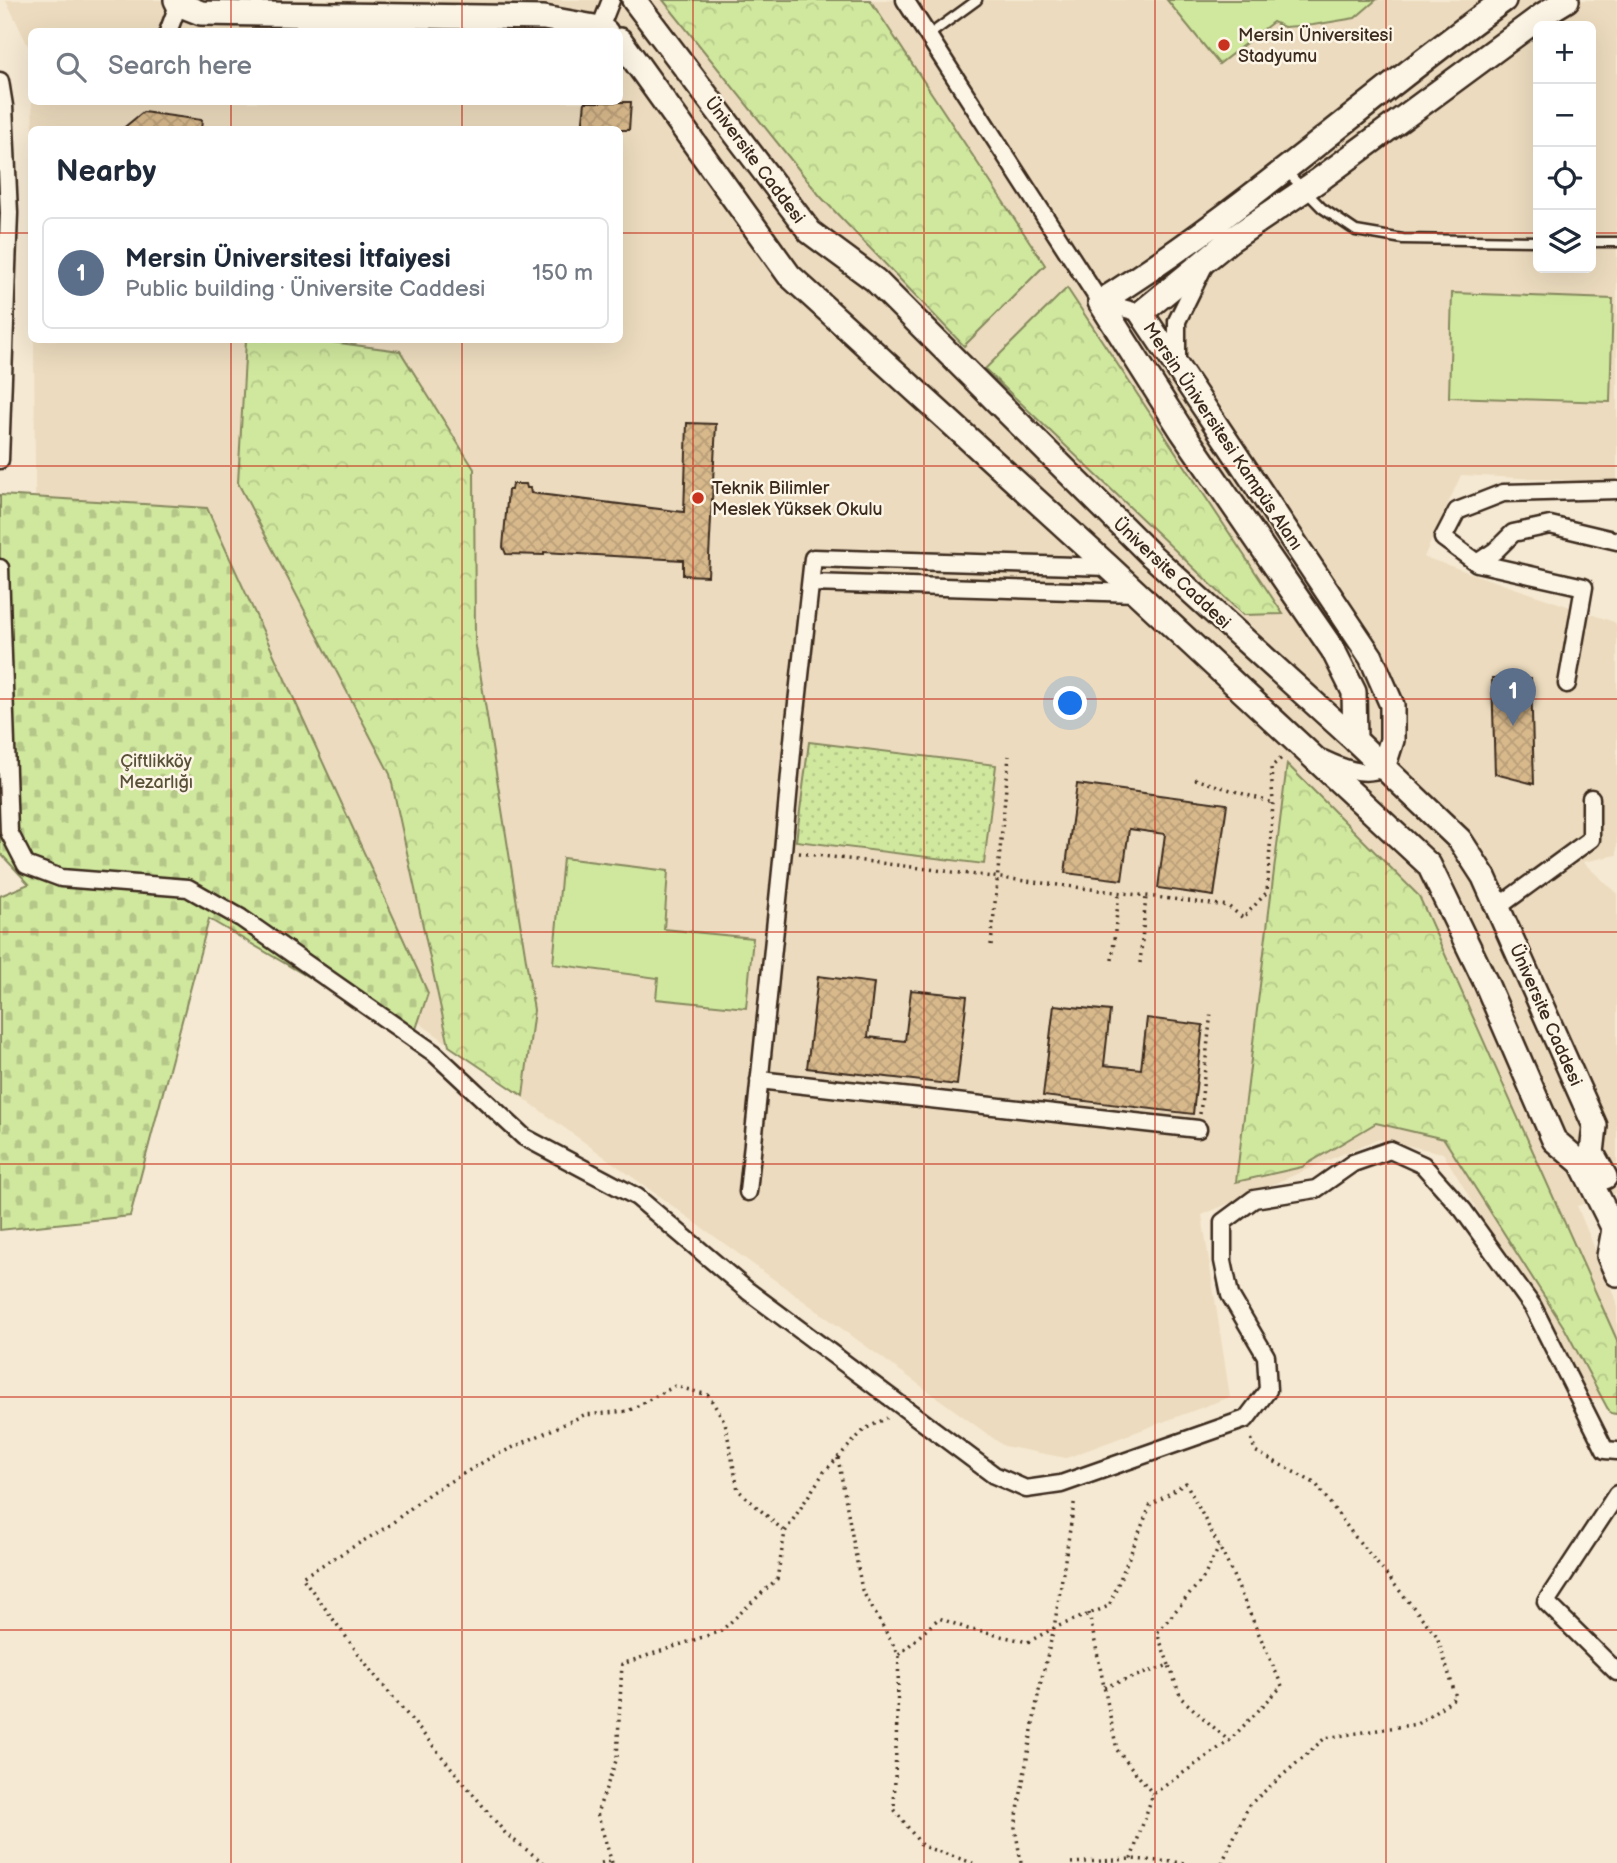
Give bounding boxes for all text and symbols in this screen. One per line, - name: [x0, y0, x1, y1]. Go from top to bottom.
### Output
- map controls: [1533, 21, 1596, 273]
- button: +: [1533, 21, 1596, 84]
- place label: Mersin Üniversitesi Stadyumu: [1238, 24, 1393, 67]
- search box: [28, 28, 623, 105]
- marker: Mersin Üniversitesi Stadyumu: [1216, 37, 1232, 53]
- icon: search: [52, 48, 90, 86]
- text: Search here: [108, 51, 252, 82]
- button: −: [1533, 84, 1596, 147]
- street label: Üniversite Caddesi: [700, 92, 810, 228]
- button: locate: [1533, 147, 1596, 210]
- text: Nearby: [56, 154, 156, 190]
- button: layers: [1533, 210, 1596, 273]
- text: Mersin Üniversitesi İtfaiyesi: [125, 244, 451, 275]
- text: 1: [76, 259, 86, 287]
- text: 150 m: [532, 259, 593, 287]
- text: Public building · Üniversite Caddesi: [125, 275, 485, 303]
- street label: Mersin Üniversitesi Kampüs Alanı: [1138, 318, 1308, 554]
- place label: Teknik Bilimler Meslek Yüksek Okulu: [712, 478, 883, 520]
- marker: Teknik Bilimler Meslek Yüksek Okulu: [690, 490, 706, 506]
- street label: Üniversite Caddesi: [1109, 513, 1235, 633]
- pin: 1: [1490, 668, 1536, 726]
- your location: [1053, 686, 1087, 720]
- park label: Çiftlikköy Mezarlığı: [119, 751, 193, 793]
- street label: Üniversite Caddesi: [1505, 941, 1587, 1089]

